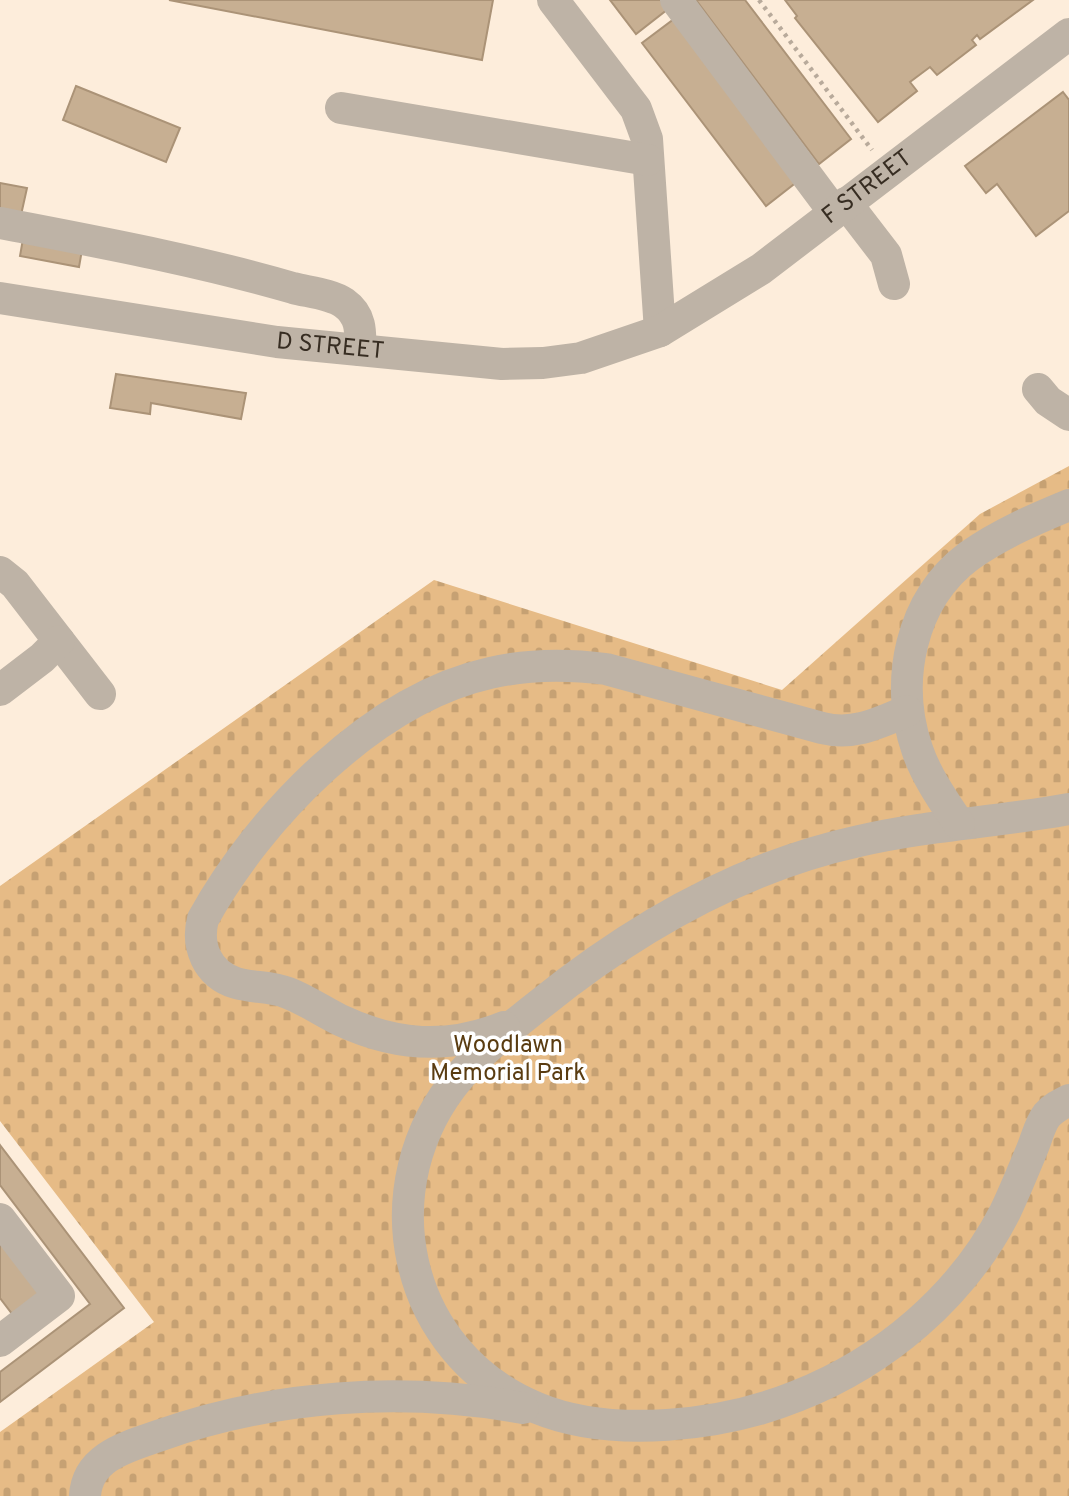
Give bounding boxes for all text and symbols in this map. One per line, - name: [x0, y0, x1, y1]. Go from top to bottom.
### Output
- street label: F STREET: [817, 144, 919, 232]
- street label: D STREET: [275, 327, 386, 367]
- park label: Woodlawn Memorial Park: [430, 1031, 586, 1089]

